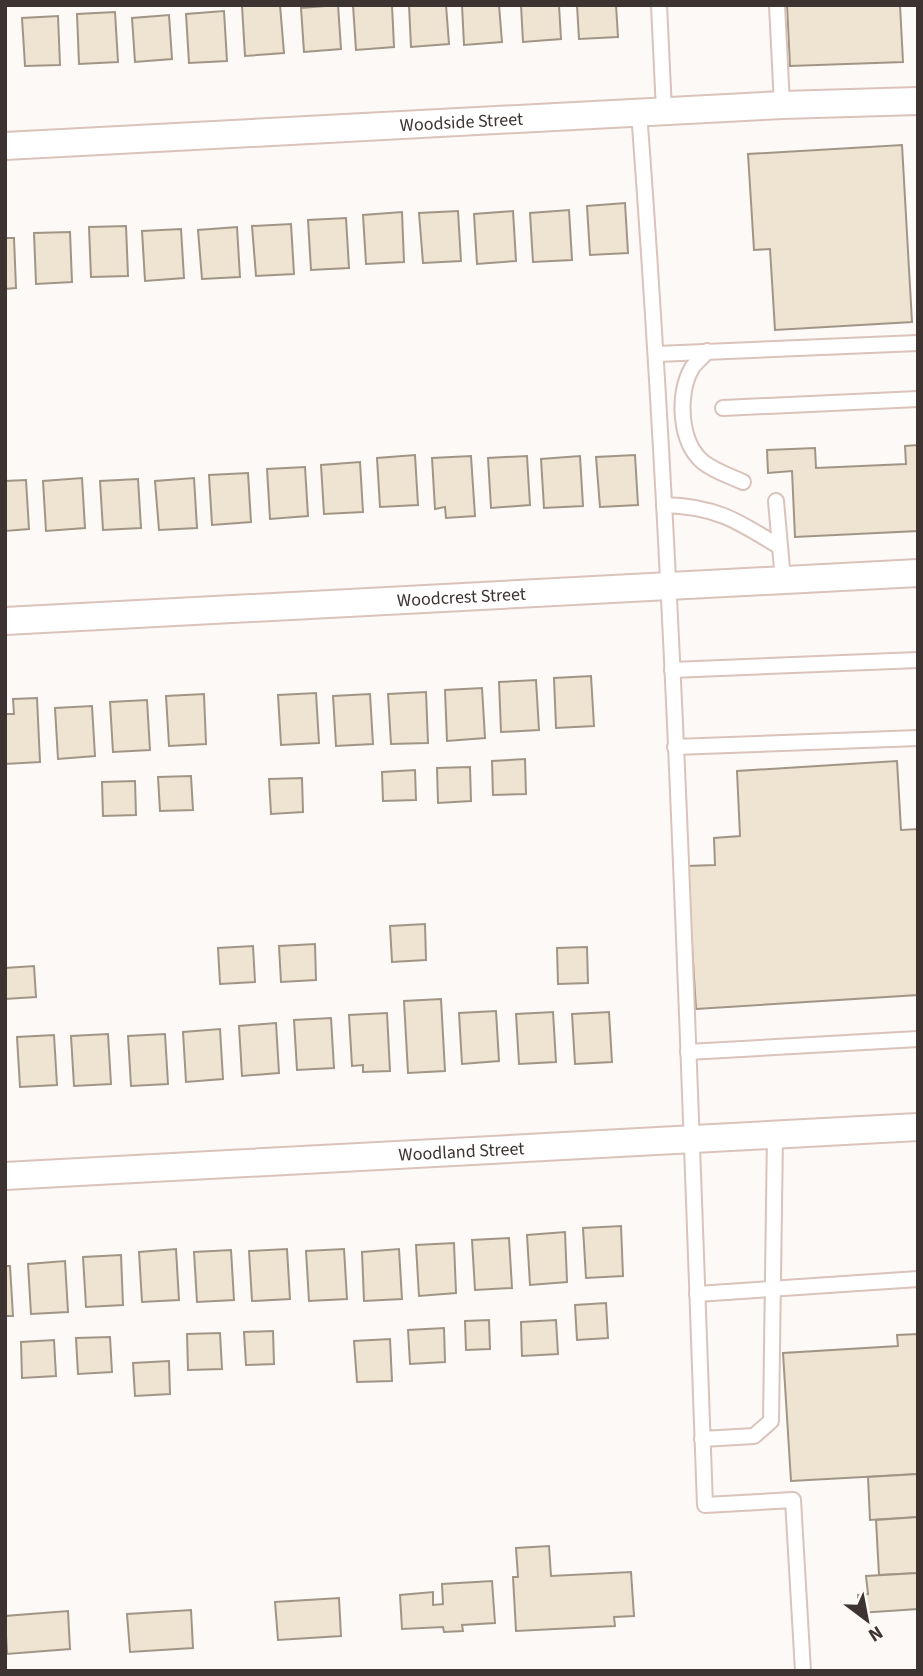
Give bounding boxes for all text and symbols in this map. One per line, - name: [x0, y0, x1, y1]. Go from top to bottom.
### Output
- street label: Woodside Street: [399, 106, 524, 138]
- street label: Woodcrest Street: [396, 581, 526, 613]
- street label: Woodland Street: [398, 1136, 525, 1167]
- north arrow: [832, 1585, 902, 1655]
- text: N: [863, 1618, 888, 1648]

